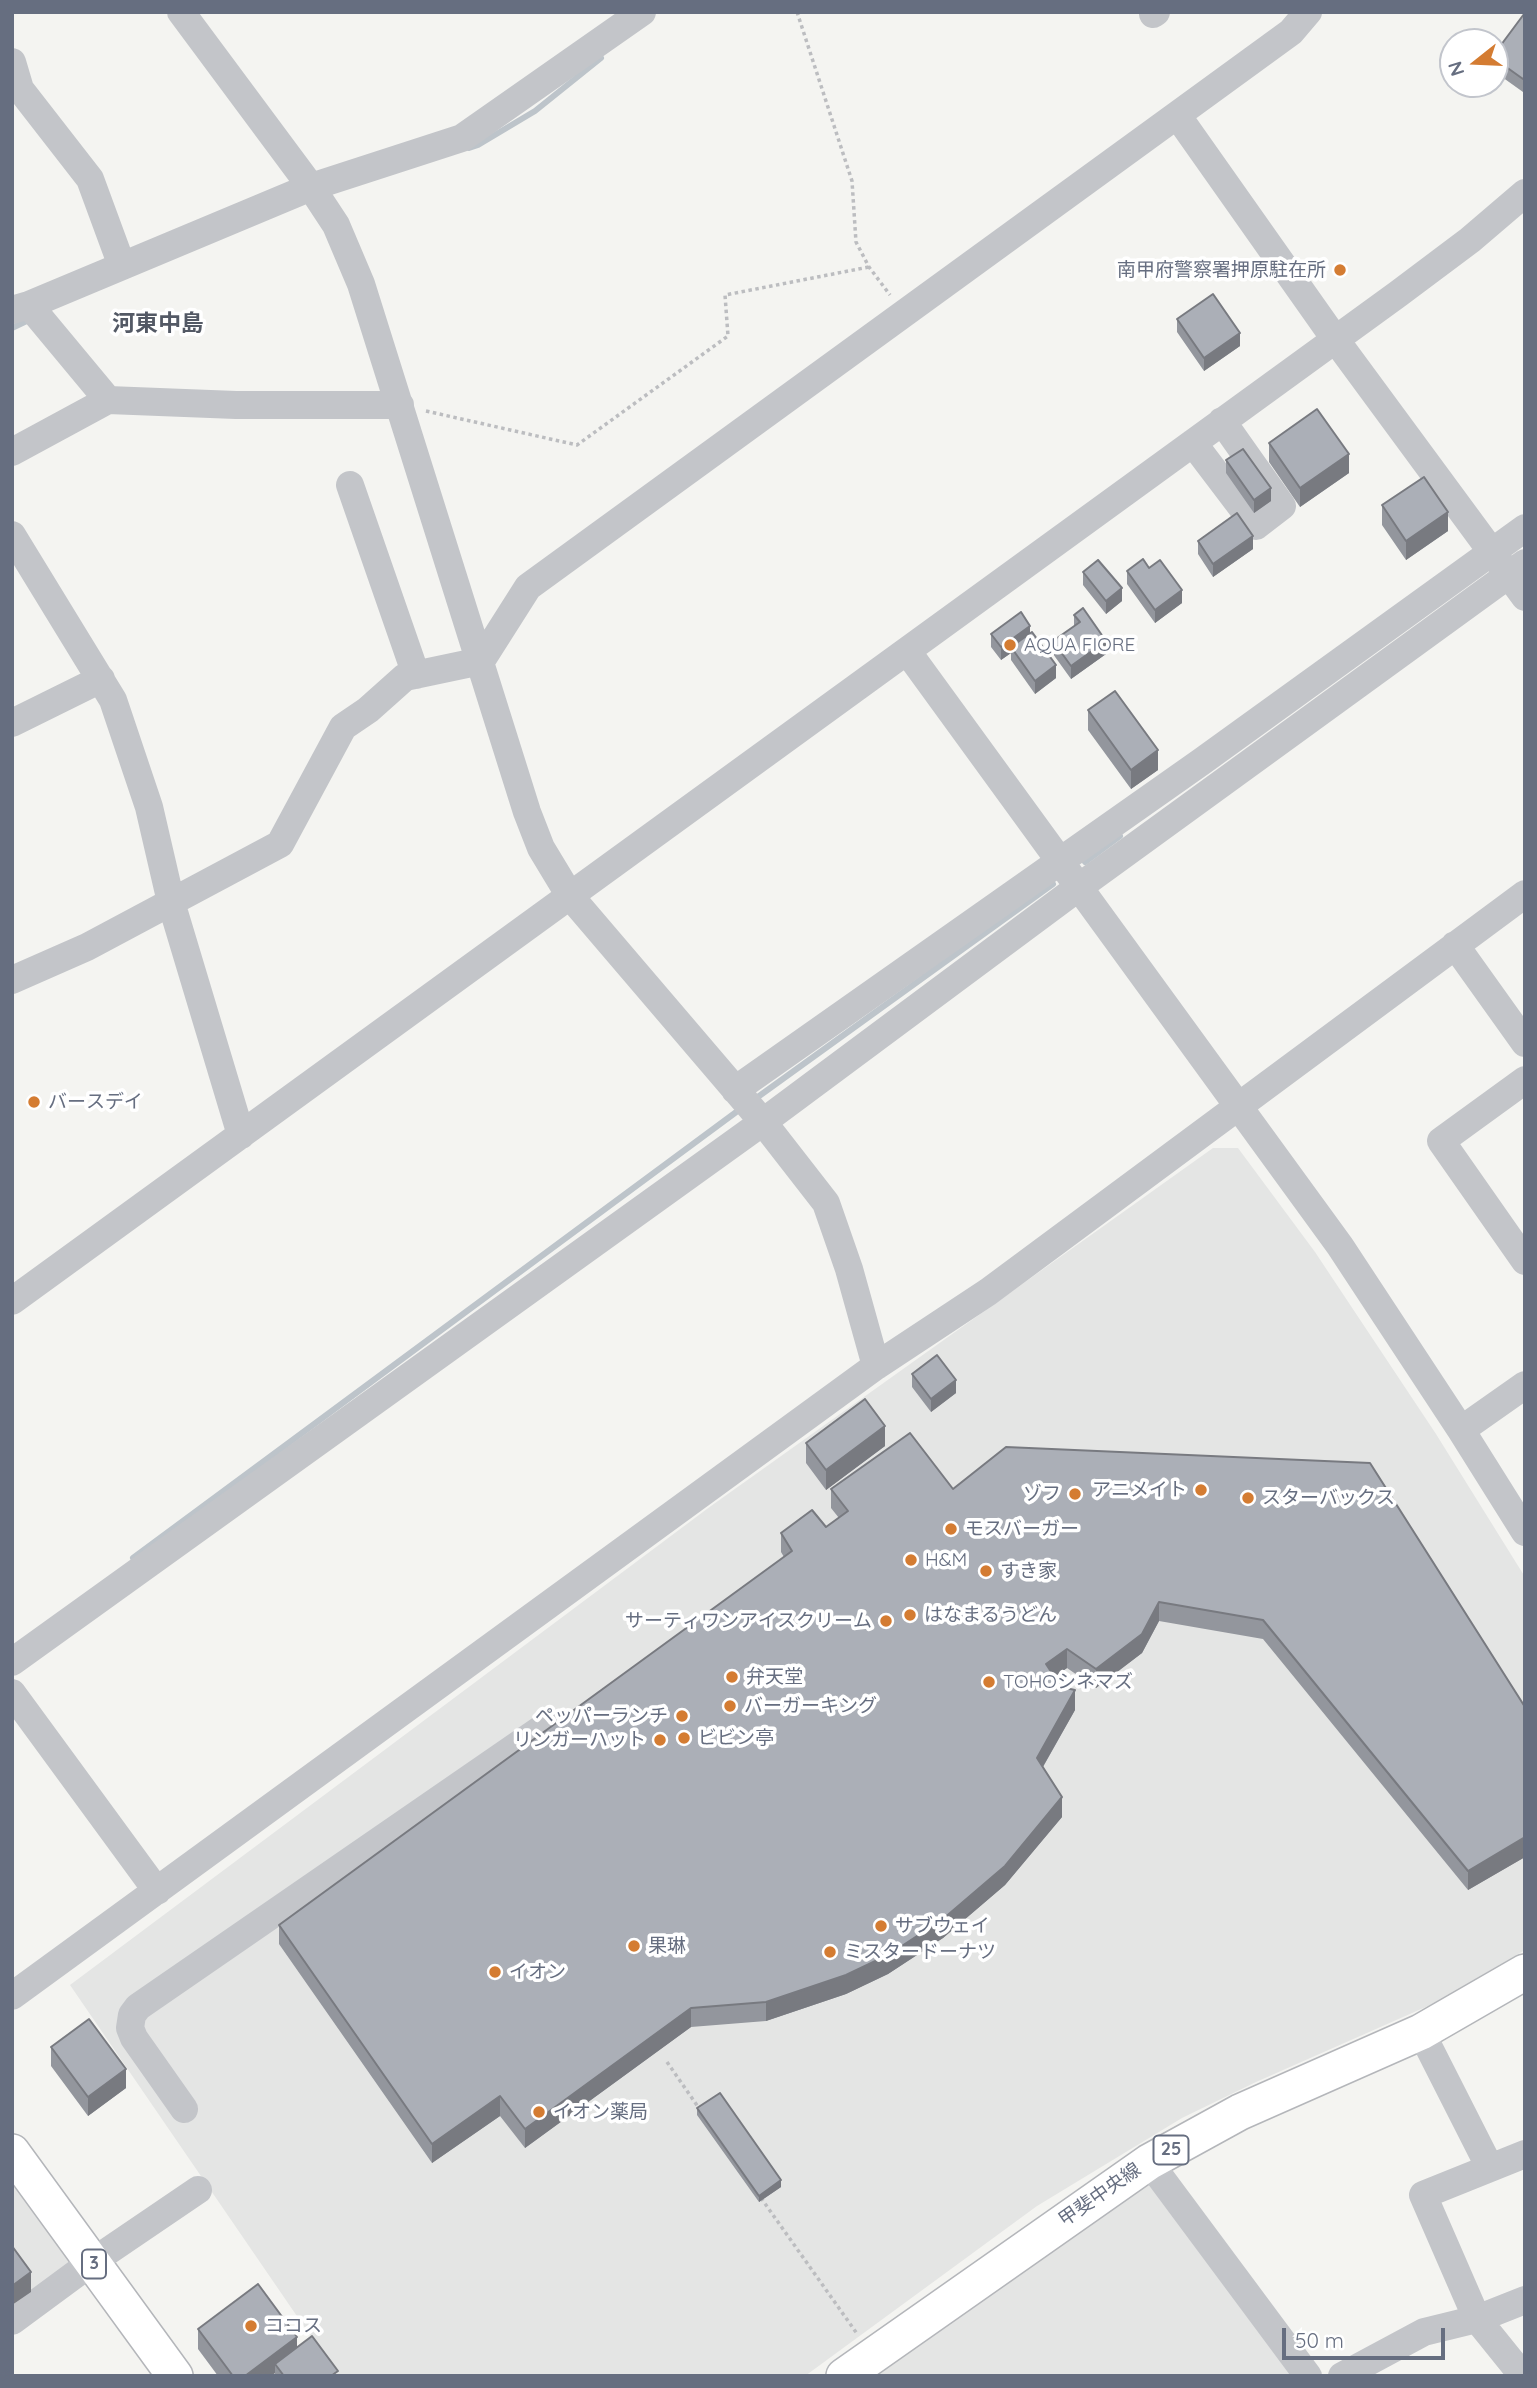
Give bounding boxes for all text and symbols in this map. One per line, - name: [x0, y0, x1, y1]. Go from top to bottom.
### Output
- north arrow: [1439, 28, 1509, 98]
- text: N: [1442, 59, 1470, 79]
- place label: 南甲府警察署押原駐在所: [1117, 259, 1326, 281]
- marker: 南甲府警察署押原駐在所: [1332, 262, 1348, 278]
- district label: 河東中島: [112, 310, 204, 338]
- place label: AQUA FIORE: [1024, 634, 1135, 656]
- marker: AQUA FIORE: [1002, 637, 1018, 653]
- place label: バースデイ: [48, 1091, 143, 1113]
- marker: バースデイ: [26, 1094, 42, 1110]
- place label: アニメイト: [1092, 1479, 1187, 1501]
- marker: アニメイト: [1193, 1482, 1209, 1498]
- place label: ゾフ: [1023, 1483, 1061, 1505]
- marker: ゾフ: [1067, 1486, 1083, 1502]
- place label: スターバックス: [1262, 1487, 1395, 1509]
- marker: スターバックス: [1240, 1490, 1256, 1506]
- place label: モスバーガー: [965, 1518, 1079, 1540]
- marker: モスバーガー: [943, 1521, 959, 1537]
- place label: H&M: [925, 1549, 967, 1571]
- marker: H&M: [903, 1552, 919, 1568]
- place label: すき家: [1000, 1560, 1057, 1582]
- marker: すき家: [978, 1563, 994, 1579]
- place label: はなまるうどん: [924, 1604, 1057, 1626]
- marker: はなまるうどん: [902, 1607, 918, 1623]
- place label: サーティワンアイスクリーム: [625, 1610, 872, 1632]
- marker: サーティワンアイスクリーム: [878, 1613, 894, 1629]
- place label: 弁天堂: [746, 1666, 803, 1688]
- marker: 弁天堂: [724, 1669, 740, 1685]
- place label: TOHOシネマズ: [1003, 1671, 1133, 1693]
- marker: TOHOシネマズ: [981, 1674, 997, 1690]
- place label: バーガーキング: [744, 1695, 877, 1717]
- marker: バーガーキング: [722, 1698, 738, 1714]
- place label: ペッパーランチ: [535, 1705, 668, 1727]
- marker: ペッパーランチ: [674, 1708, 690, 1724]
- place label: ビビン亭: [698, 1727, 774, 1749]
- place label: リンガーハット: [513, 1729, 646, 1751]
- marker: ビビン亭: [676, 1730, 692, 1746]
- marker: リンガーハット: [652, 1732, 668, 1748]
- place label: サブウェイ: [895, 1915, 990, 1937]
- marker: サブウェイ: [873, 1918, 889, 1934]
- place label: 果琳: [648, 1935, 686, 1957]
- marker: 果琳: [626, 1938, 642, 1954]
- place label: ミスタードーナツ: [844, 1941, 996, 1963]
- marker: ミスタードーナツ: [822, 1944, 838, 1960]
- place label: イオン: [509, 1961, 566, 1983]
- marker: イオン: [487, 1964, 503, 1980]
- place label: イオン薬局: [553, 2101, 648, 2123]
- marker: イオン薬局: [531, 2104, 547, 2120]
- road number: 25: [1154, 2136, 1188, 2164]
- street label: 甲斐中央線: [1055, 2158, 1145, 2232]
- road number: 3: [82, 2250, 106, 2278]
- scale bar: [1285, 2314, 1448, 2358]
- place label: ココス: [265, 2315, 322, 2337]
- marker: ココス: [243, 2318, 259, 2334]
- text: 50 m: [1295, 2327, 1344, 2353]

